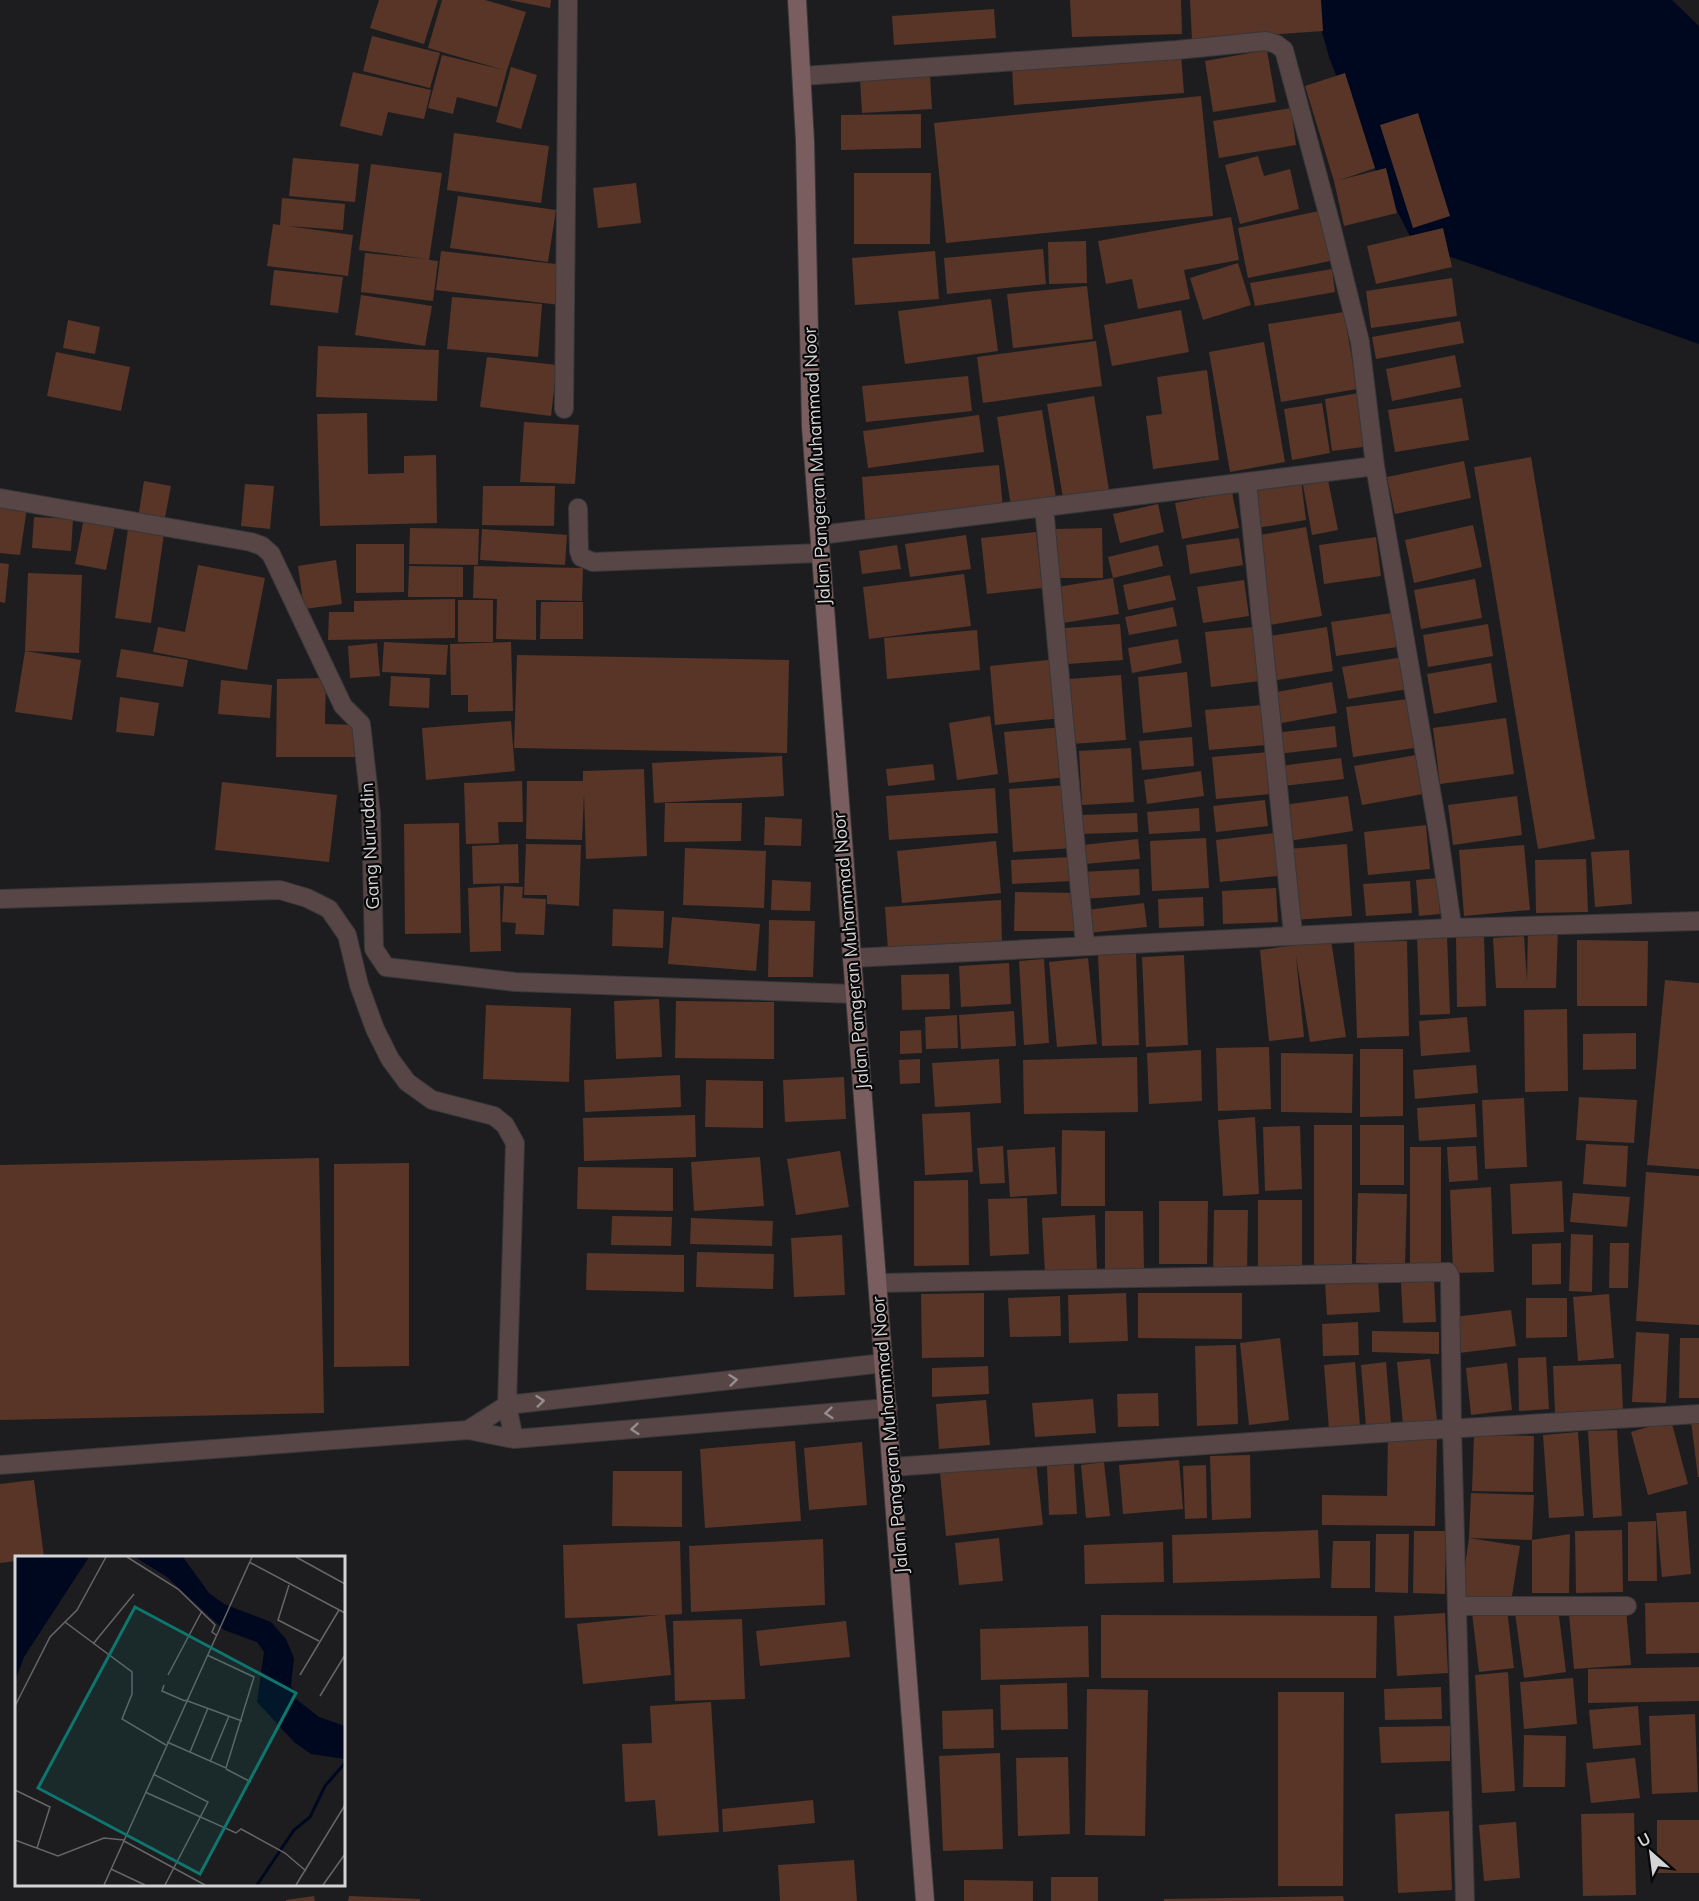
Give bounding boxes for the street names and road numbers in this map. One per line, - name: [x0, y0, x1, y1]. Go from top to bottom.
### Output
- street label: Jalan Pangeran Muhammad Noor: [798, 326, 835, 606]
- street label: Gang Nuruddin: [355, 782, 384, 910]
- street label: Jalan Pangeran Muhammad Noor: [827, 811, 874, 1091]
- street label: Jalan Pangeran Muhammad Noor: [866, 1295, 913, 1575]

